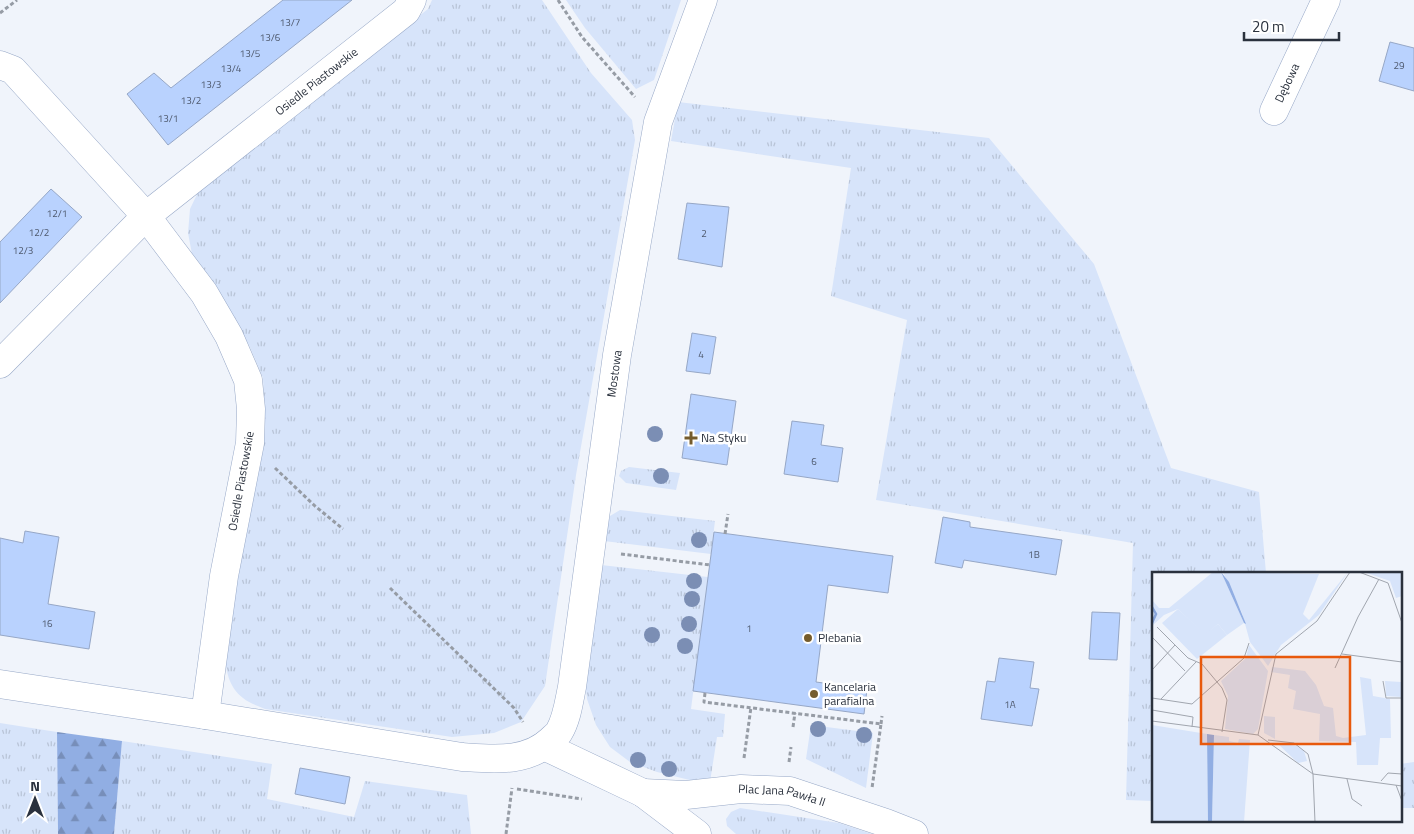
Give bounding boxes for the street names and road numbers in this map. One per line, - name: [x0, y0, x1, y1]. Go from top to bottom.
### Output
- street label: Osiedle Piastowskie: [271, 42, 362, 120]
- street label: Dębowa: [1269, 60, 1304, 106]
- street label: Mostowa: [601, 348, 627, 398]
- street label: Osiedle Piastowskie: [222, 430, 259, 532]
- street label: Plac Jana Pawła II: [738, 779, 828, 811]

